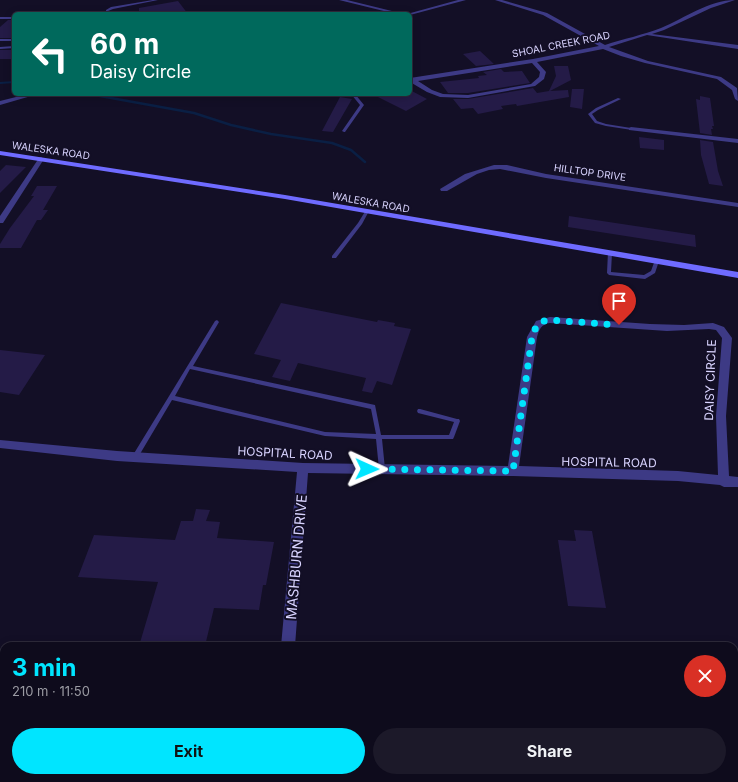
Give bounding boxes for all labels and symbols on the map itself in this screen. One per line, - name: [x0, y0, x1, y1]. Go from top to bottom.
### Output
- street label: SHOAL CREEK ROAD: [511, 29, 611, 59]
- street label: WALESKA ROAD: [11, 139, 91, 161]
- street label: HILLTOP DRIVE: [553, 161, 627, 183]
- street label: WALESKA ROAD: [331, 189, 411, 215]
- pin: [602, 284, 636, 325]
- street label: DAISY CIRCLE: [701, 339, 719, 421]
- street label: HOSPITAL ROAD: [237, 443, 333, 463]
- position arrow: [346, 448, 388, 490]
- street label: HOSPITAL ROAD: [561, 454, 657, 470]
- street label: MASHBURN DRIVE: [282, 494, 310, 620]

